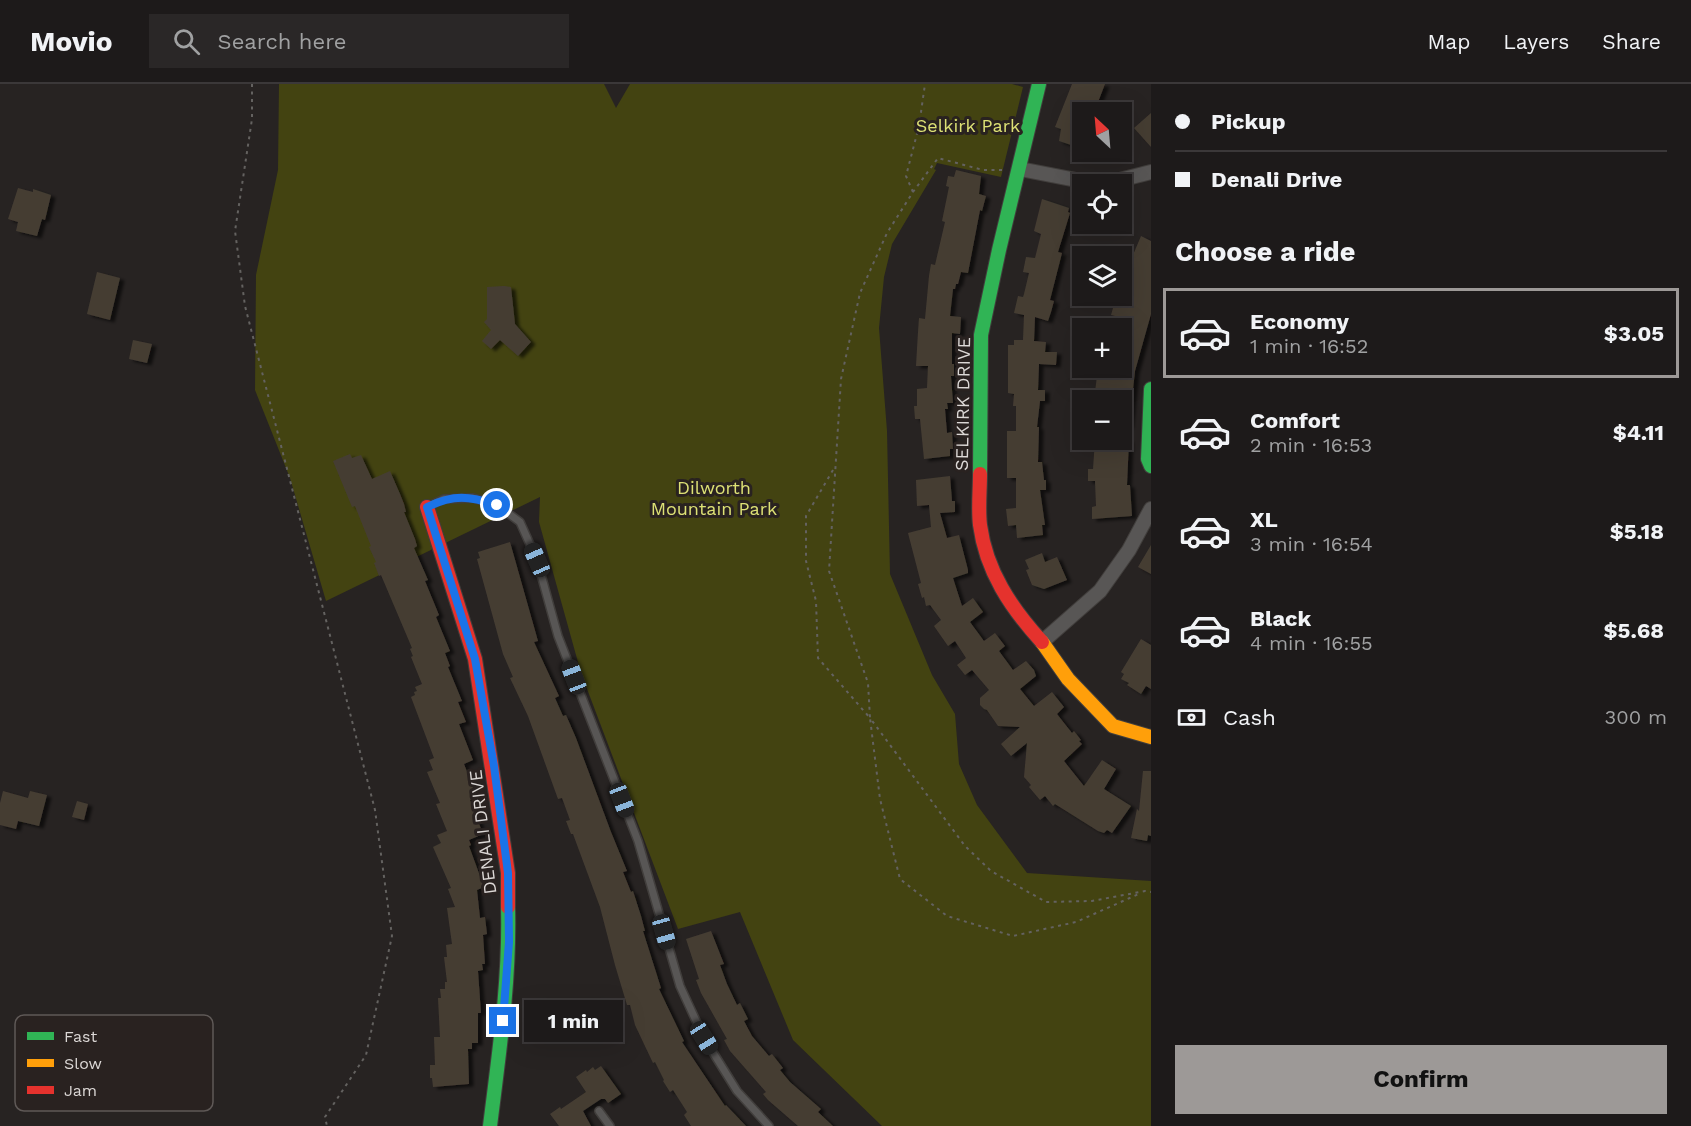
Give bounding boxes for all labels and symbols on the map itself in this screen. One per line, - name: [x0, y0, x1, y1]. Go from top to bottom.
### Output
- north arrow: [1072, 102, 1132, 162]
- park label: Selkirk Park: [916, 115, 1020, 136]
- street label: SELKIRK DRIVE: [951, 337, 974, 471]
- park label: Dilworth Mountain Park: [651, 477, 777, 519]
- route start: [483, 491, 510, 518]
- car: [521, 540, 553, 580]
- car: [559, 657, 589, 697]
- street label: DENALI DRIVE: [464, 769, 501, 895]
- car: [607, 780, 637, 820]
- car: [650, 912, 678, 952]
- callout: 1 min: [524, 1000, 623, 1042]
- route end: [489, 1007, 516, 1034]
- legend: [15, 1015, 213, 1111]
- car: [687, 1018, 721, 1058]
- text: Fast: [64, 1027, 97, 1046]
- text: Slow: [64, 1054, 102, 1073]
- text: Jam: [64, 1081, 97, 1100]

